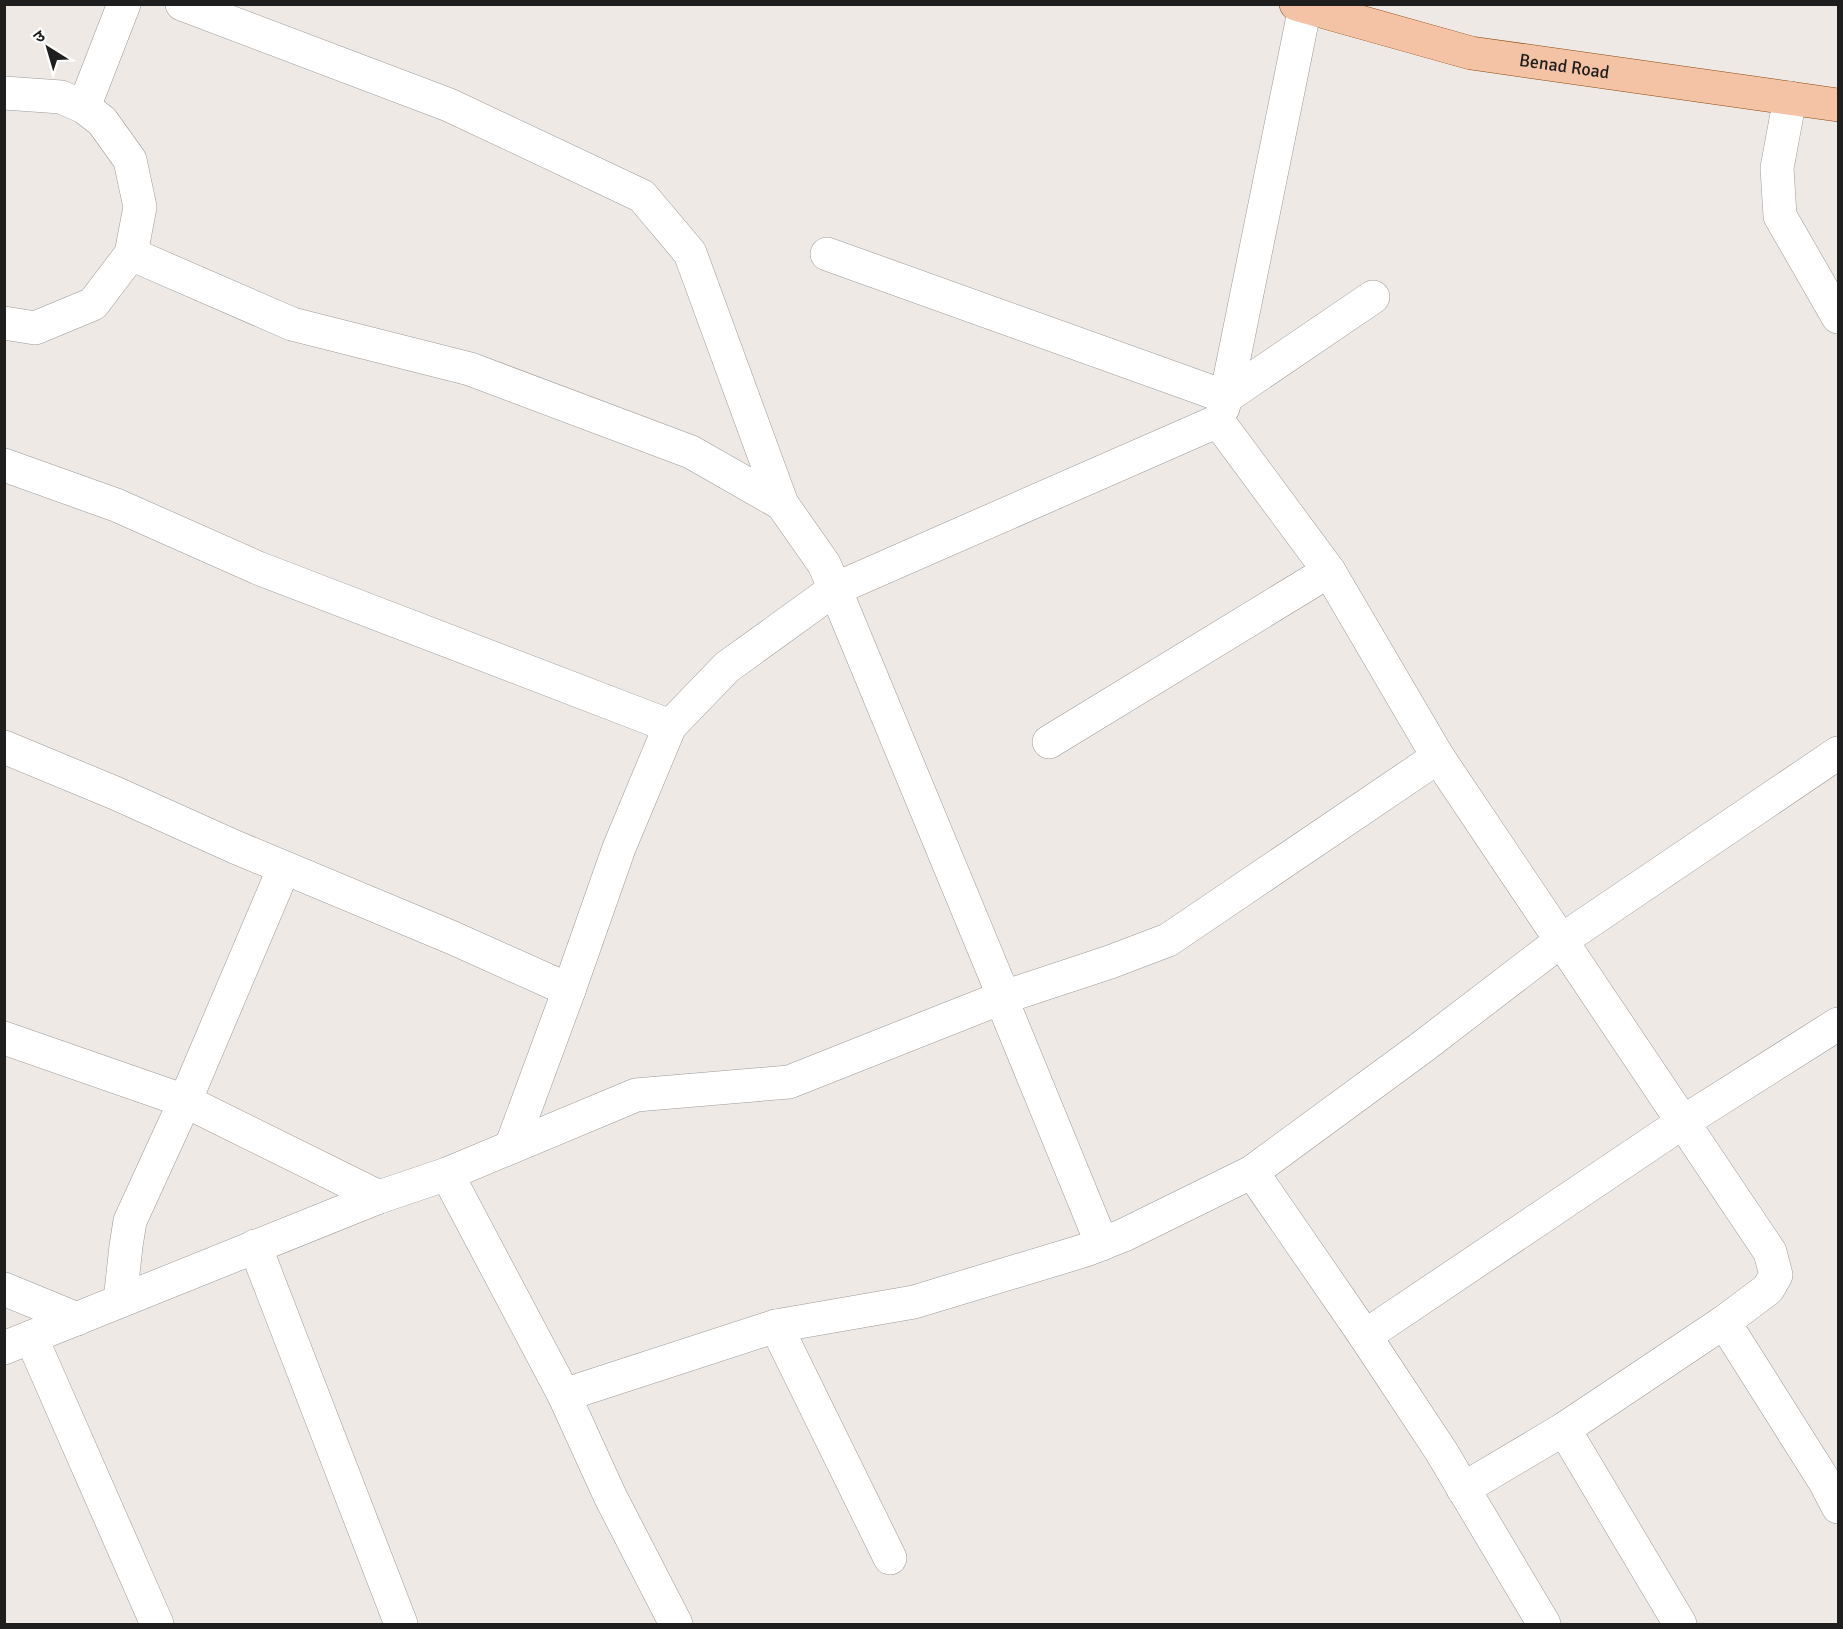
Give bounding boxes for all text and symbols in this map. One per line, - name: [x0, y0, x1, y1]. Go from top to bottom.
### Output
- north arrow: [18, 18, 78, 78]
- text: उ: [30, 26, 50, 48]
- street label: Benad Road: [1518, 49, 1611, 83]

